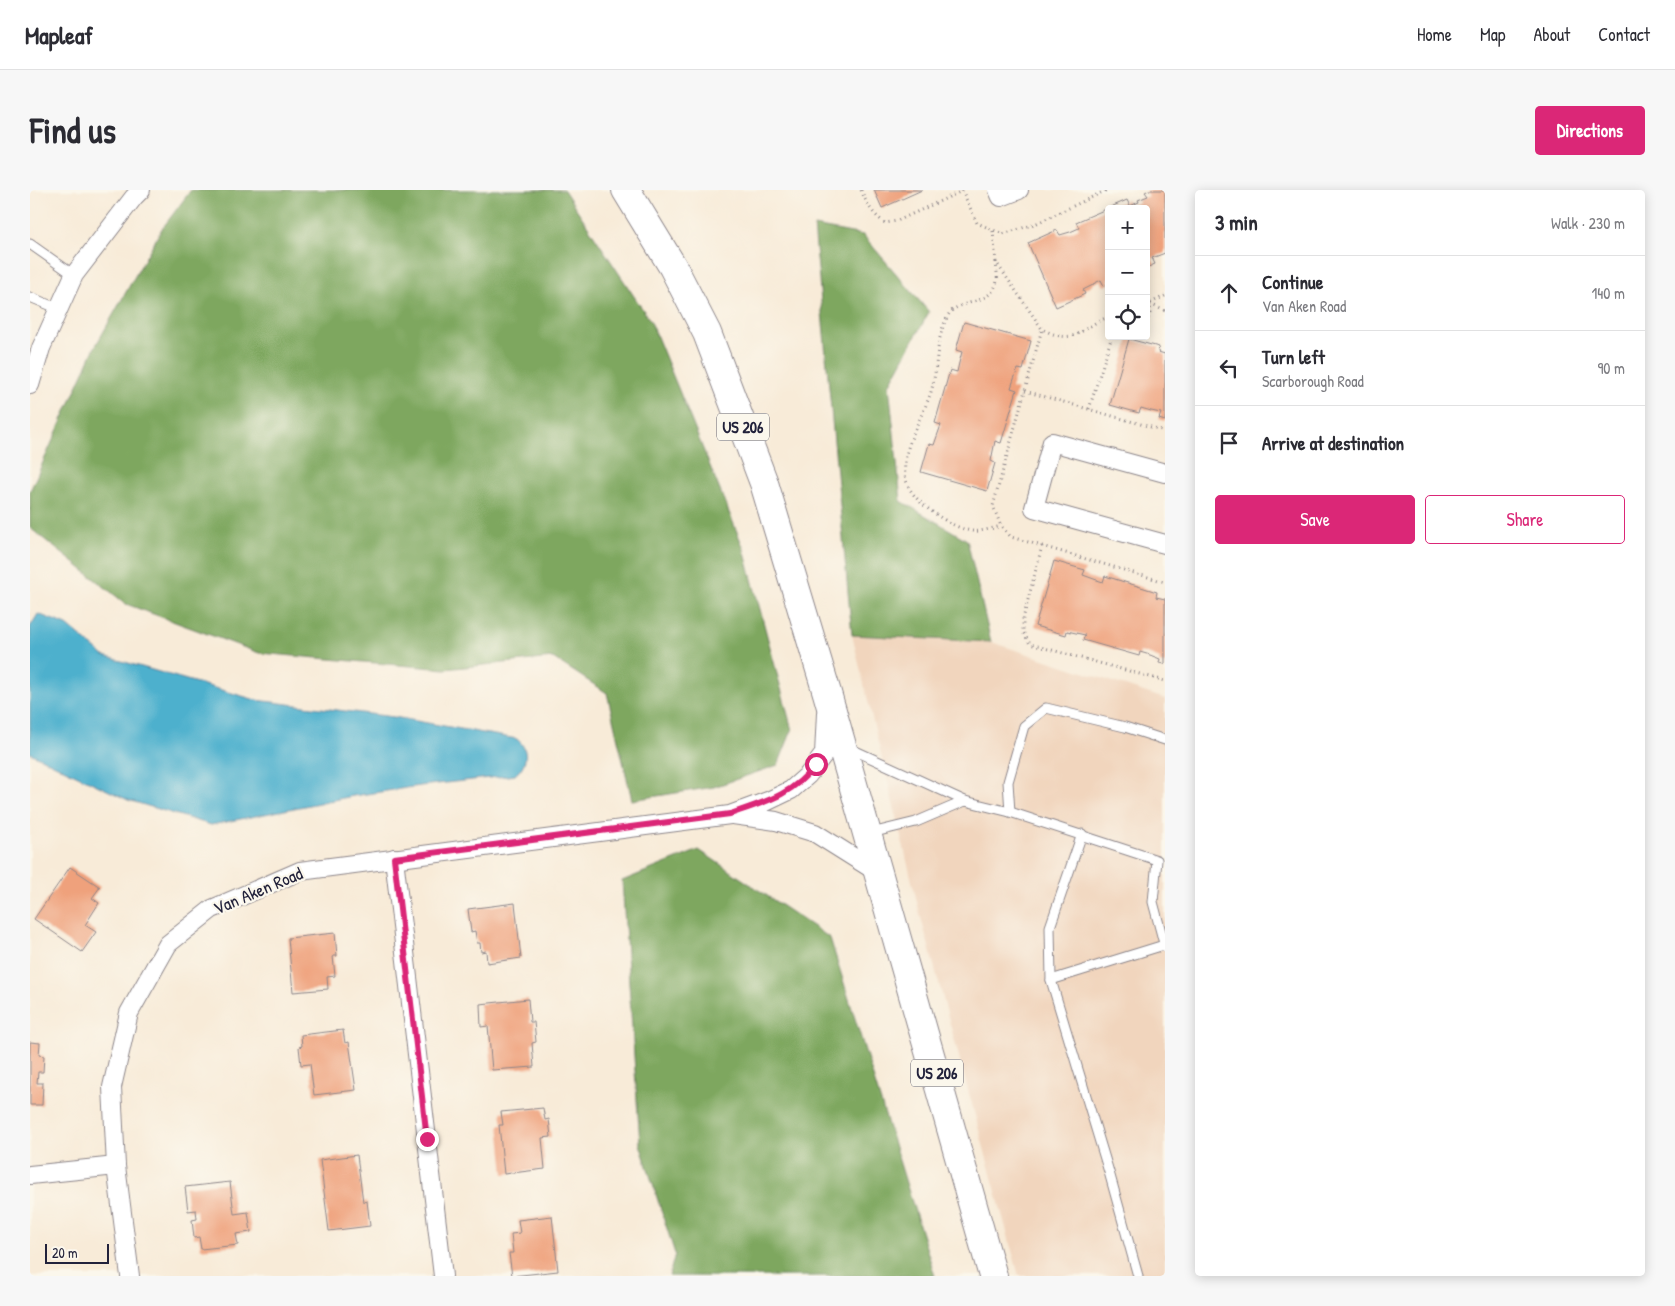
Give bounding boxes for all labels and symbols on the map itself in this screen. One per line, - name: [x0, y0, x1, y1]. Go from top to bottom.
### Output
- road number: US 206: [717, 413, 769, 440]
- route start: [805, 753, 828, 776]
- street label: Van Aken Road: [209, 861, 306, 921]
- road number: US 206: [911, 1060, 963, 1086]
- route end: [416, 1128, 439, 1151]
- scale bar: [45, 1241, 109, 1264]

